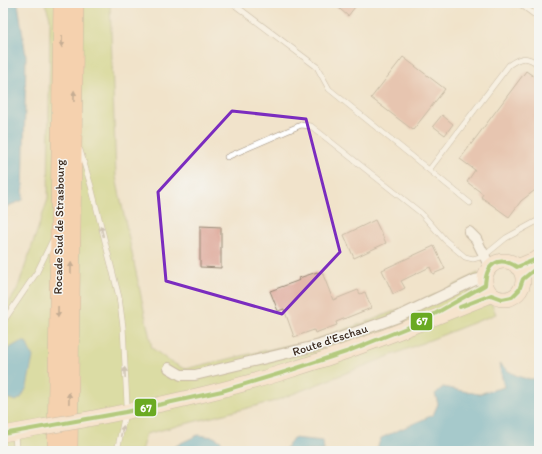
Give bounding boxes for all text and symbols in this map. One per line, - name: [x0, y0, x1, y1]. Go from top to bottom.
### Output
- one-way arrow: [59, 36, 65, 49]
- one-way arrow: [71, 89, 77, 102]
- street label: Rocade Sud de Strasbourg: [51, 159, 67, 295]
- one-way arrow: [99, 225, 105, 238]
- one-way arrow: [68, 261, 74, 274]
- one-way arrow: [55, 306, 61, 319]
- line badge: 67: [410, 312, 433, 331]
- text: 67: [416, 315, 428, 328]
- street label: Route d'Eschau: [291, 321, 370, 359]
- one-way arrow: [122, 367, 129, 379]
- one-way arrow: [66, 391, 72, 404]
- line badge: 67: [134, 398, 157, 417]
- text: 67: [140, 402, 152, 415]
- one-way arrow: [119, 425, 125, 438]

